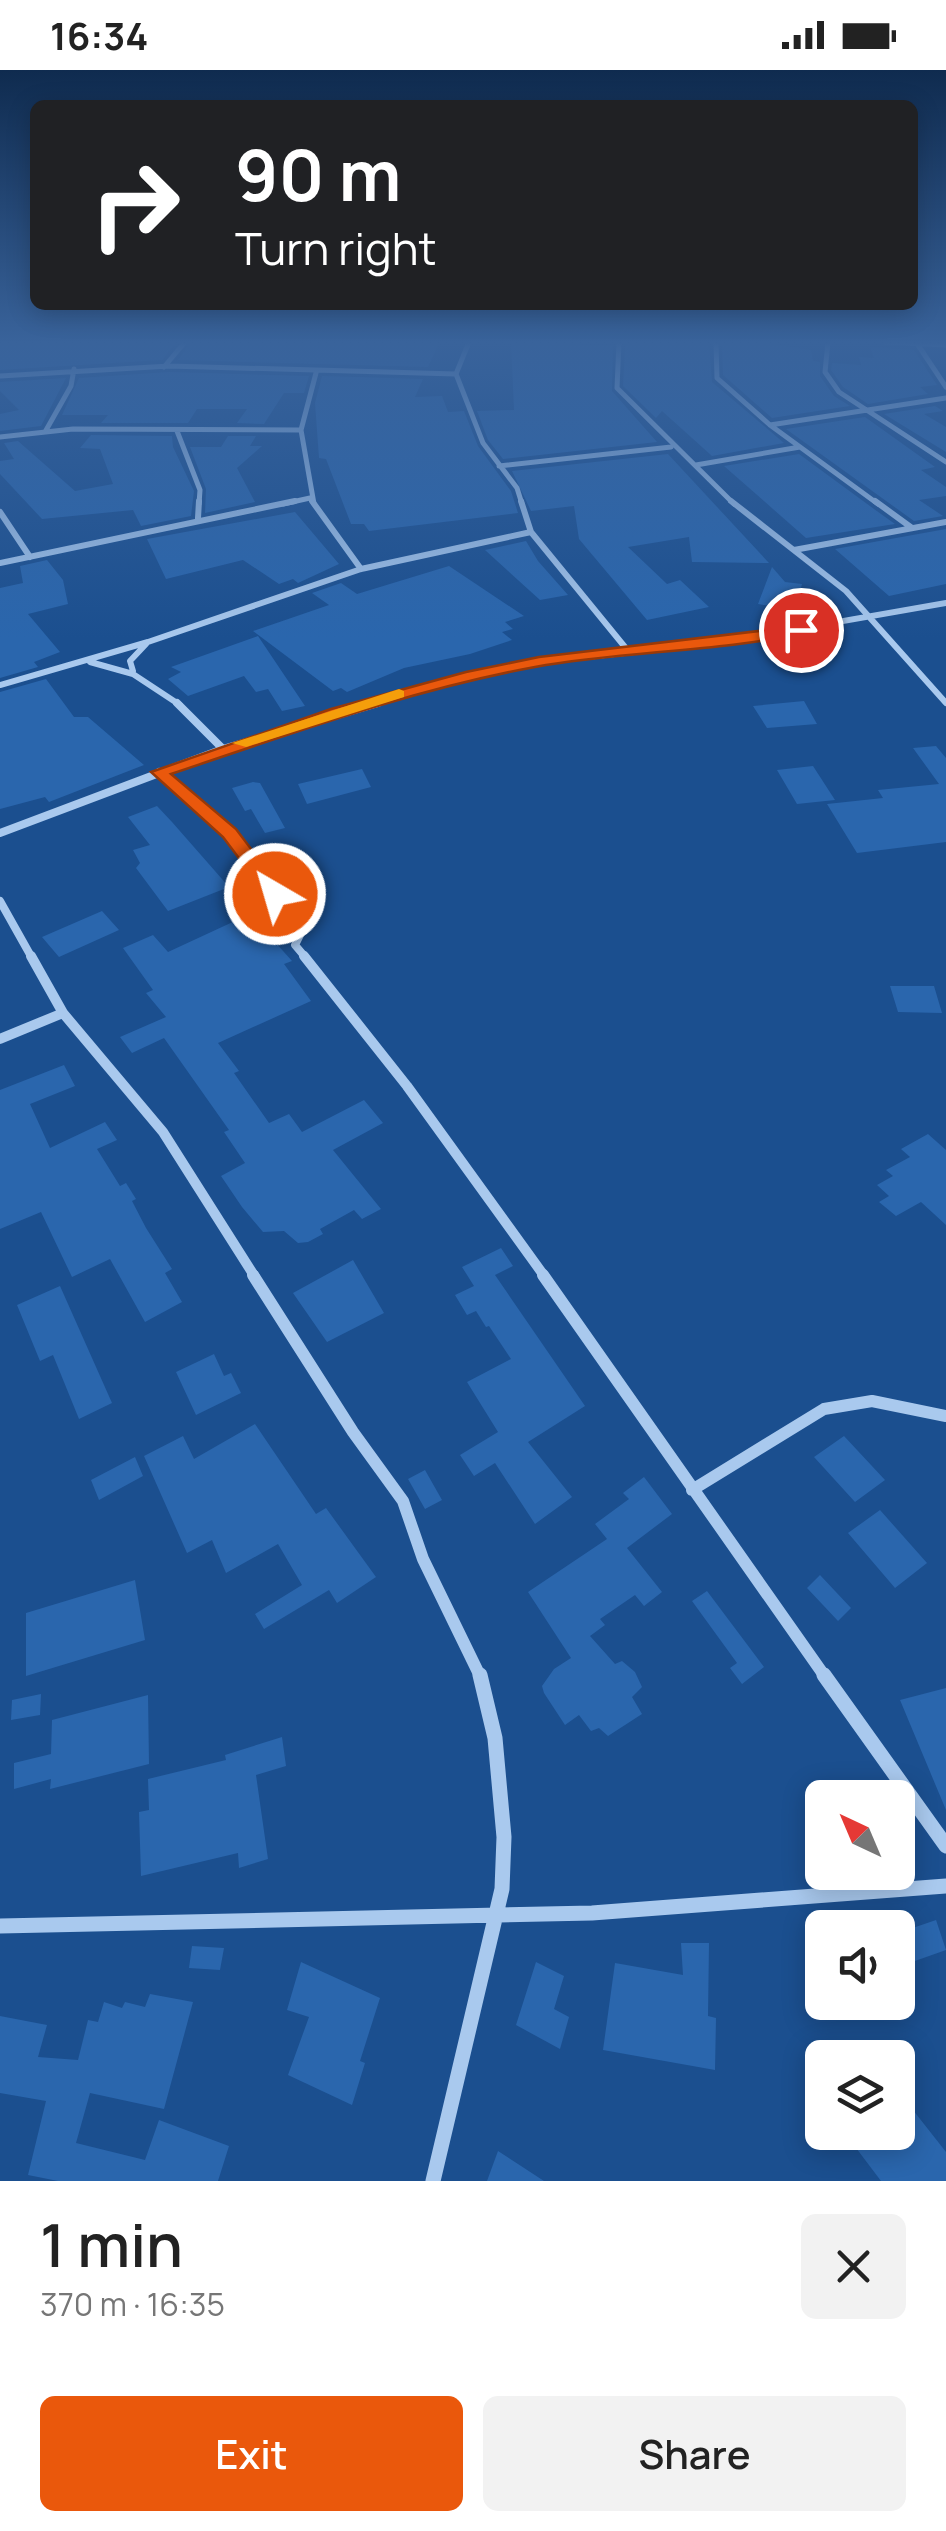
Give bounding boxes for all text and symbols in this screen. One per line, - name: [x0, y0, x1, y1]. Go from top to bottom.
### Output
- text: 16:34: [50, 9, 149, 61]
- text: 90 m: [235, 126, 402, 222]
- icon: right: [70, 140, 200, 270]
- text: Turn right: [235, 217, 436, 279]
- pin: [759, 588, 844, 673]
- icon: arrive: [774, 603, 829, 658]
- position arrow: [223, 842, 327, 946]
- north arrow: [805, 1780, 915, 1890]
- map controls: [805, 1780, 915, 2150]
- button: sound: [805, 1910, 915, 2020]
- button: layers: [805, 2040, 915, 2150]
- text: 1 min: [40, 2203, 183, 2285]
- button: close: [801, 2214, 906, 2319]
- text: 370 m · 16:35: [40, 2282, 225, 2326]
- button: Exit: [40, 2396, 463, 2511]
- button: Share: [483, 2396, 906, 2511]

